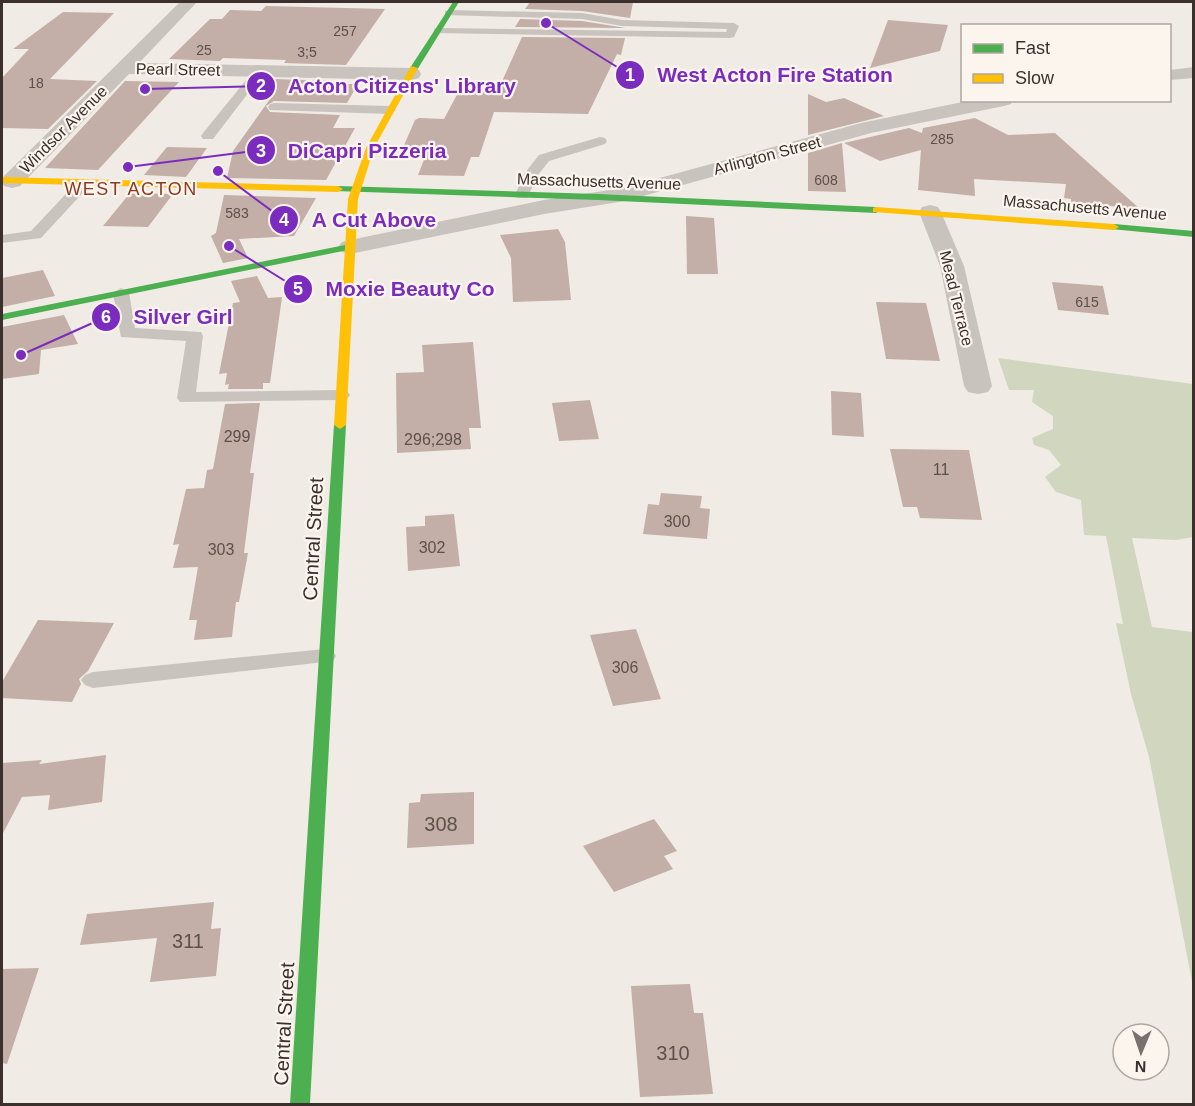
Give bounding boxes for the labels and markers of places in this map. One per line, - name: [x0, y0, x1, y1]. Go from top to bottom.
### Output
- callout: West Acton Fire Station: [615, 55, 905, 94]
- callout: Acton Citizens' Library: [246, 66, 528, 105]
- callout: DiCapri Pizzeria: [246, 131, 458, 170]
- callout: A Cut Above: [269, 200, 449, 239]
- callout: Moxie Beauty Co: [283, 269, 506, 308]
- callout: Silver Girl: [91, 297, 244, 336]

